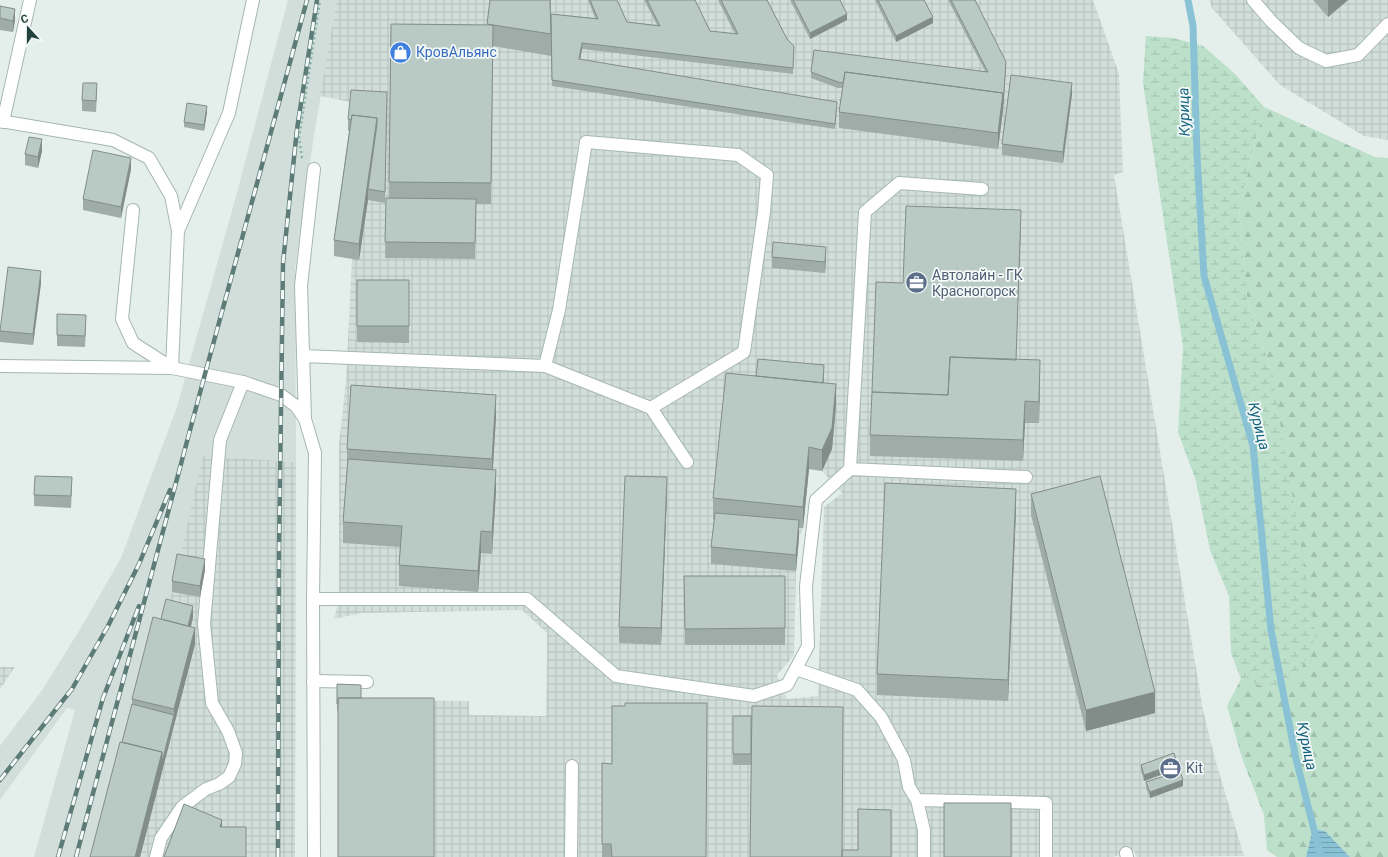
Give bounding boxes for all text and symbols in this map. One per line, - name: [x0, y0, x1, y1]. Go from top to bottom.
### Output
- north arrow: [8, 8, 48, 48]
- text: С: [19, 12, 30, 26]
- shop icon: КровАльянс: [387, 39, 413, 65]
- place label: КровАльянс: [416, 44, 497, 60]
- water label: Курица: [1174, 87, 1194, 137]
- place label: Автолайн - ГК Красногорск: [932, 267, 1023, 299]
- office icon: Автолайн - ГК Красногорск: [904, 270, 930, 296]
- water label: Курица: [1244, 400, 1274, 452]
- water label: Курица: [1293, 720, 1321, 772]
- office icon: Kit: [1157, 755, 1183, 781]
- place label: Kit: [1186, 760, 1203, 776]

